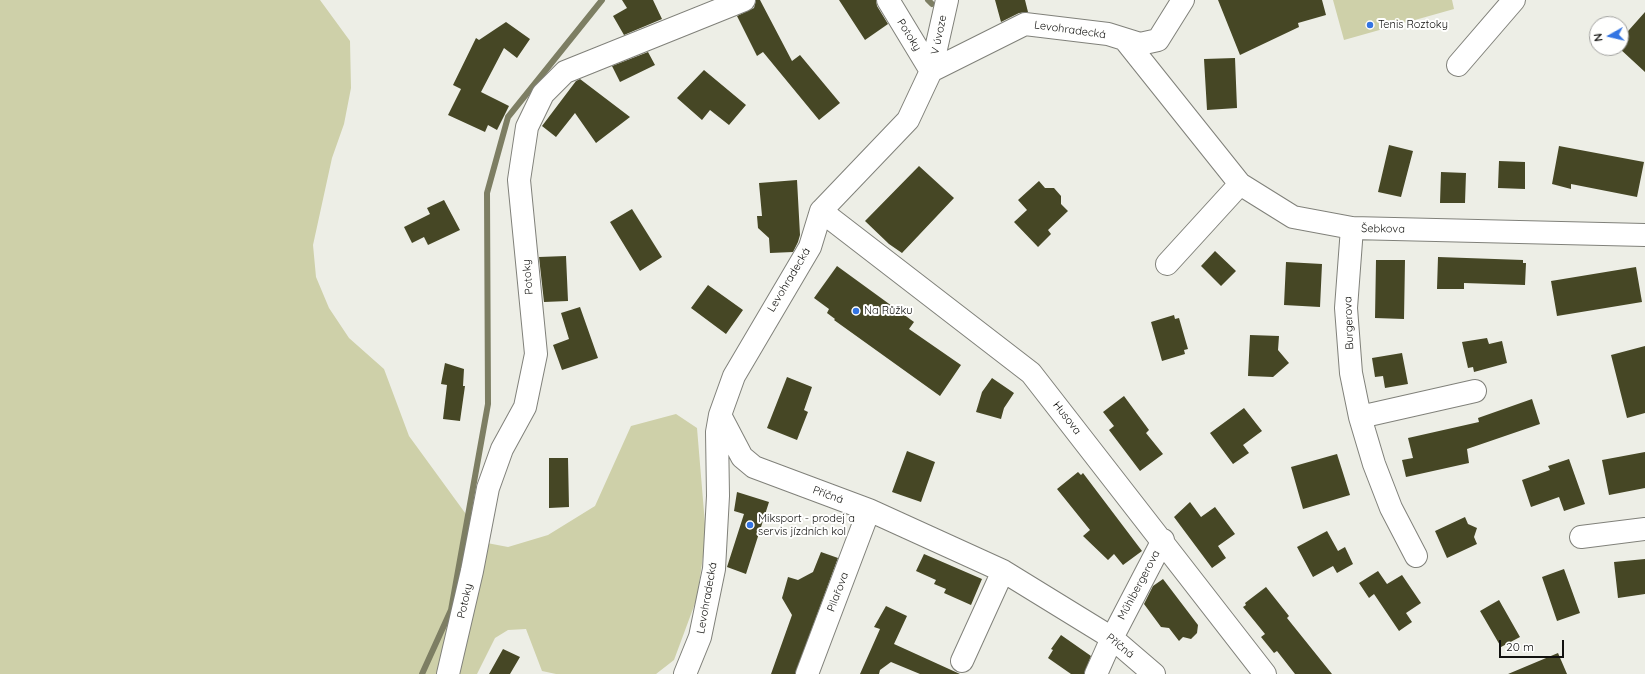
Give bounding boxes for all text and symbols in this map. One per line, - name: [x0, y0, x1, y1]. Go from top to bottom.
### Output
- street label: V úvoze: [928, 14, 950, 56]
- street label: Potoky: [894, 16, 924, 54]
- north arrow: [1589, 16, 1629, 56]
- street label: Levohradecká: [1033, 18, 1107, 42]
- place label: Tenis Roztoky: [1378, 18, 1448, 32]
- marker: Tenis Roztoky: [1365, 20, 1375, 30]
- text: N: [1591, 33, 1606, 43]
- street label: Šebkova: [1361, 222, 1405, 236]
- street label: Levohradecká: [765, 246, 813, 314]
- street label: Potoky: [520, 259, 536, 295]
- street label: Burgerova: [1341, 296, 1357, 350]
- place label: Na Růžku: [864, 304, 913, 318]
- marker: Na Růžku: [851, 306, 861, 316]
- street label: Husova: [1050, 399, 1084, 437]
- street label: Příčná: [811, 483, 845, 507]
- place label: Miksport - prodej a servis jízdních kol: [758, 512, 855, 538]
- marker: Miksport - prodej a servis jízdních kol: [745, 520, 755, 530]
- street label: Műhlbergerova: [1115, 548, 1163, 622]
- street label: Levohradecká: [694, 561, 720, 635]
- street label: Pilařova: [824, 570, 852, 614]
- street label: Potoky: [455, 582, 475, 620]
- street label: Příčná: [1103, 631, 1137, 661]
- scale bar: [1501, 632, 1566, 658]
- text: 20 m: [1506, 639, 1534, 654]

